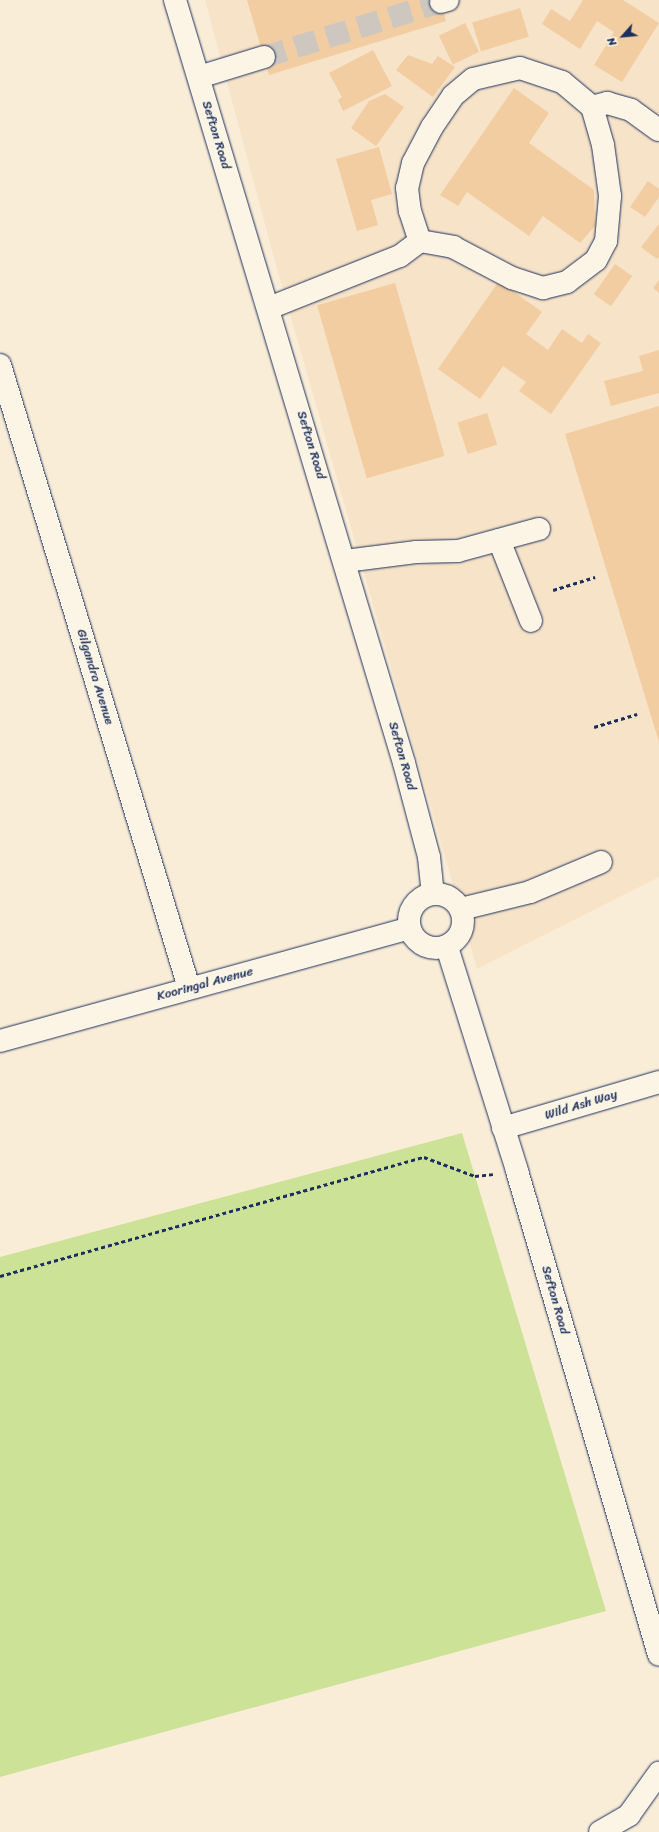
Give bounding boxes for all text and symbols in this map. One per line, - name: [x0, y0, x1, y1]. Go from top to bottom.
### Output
- north arrow: [603, 16, 643, 56]
- text: N: [602, 34, 622, 49]
- street label: Sefton Road: [198, 99, 234, 171]
- street label: Sefton Road: [293, 409, 329, 481]
- street label: Gilgandra Avenue: [73, 627, 117, 727]
- street label: Sefton Road: [385, 720, 419, 792]
- street label: Kooringal Avenue: [155, 964, 255, 1004]
- street label: Wild Ash Way: [543, 1086, 619, 1124]
- street label: Sefton Road: [538, 1264, 572, 1336]

